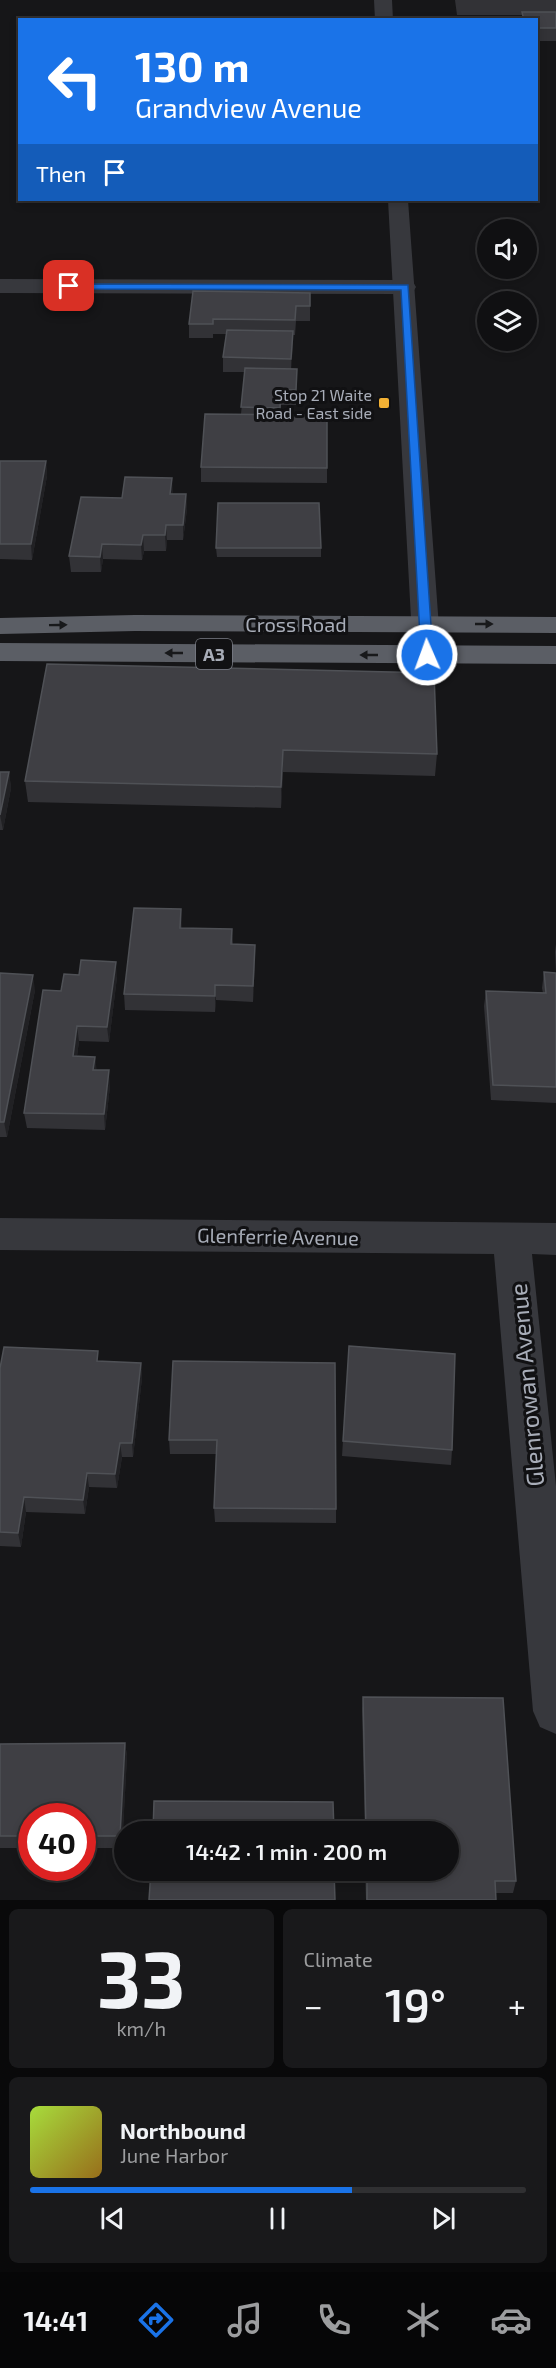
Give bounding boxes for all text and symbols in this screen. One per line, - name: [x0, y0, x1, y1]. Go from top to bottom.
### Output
- text: 130 m: [135, 40, 250, 90]
- icon: left: [36, 42, 114, 120]
- text: Grandview Avenue: [135, 91, 362, 123]
- icon: arrive: [98, 156, 131, 189]
- text: Then: [36, 160, 86, 186]
- map controls: [477, 219, 537, 351]
- button: sound: [477, 219, 537, 279]
- pin: [43, 260, 94, 311]
- icon: arrive: [52, 269, 85, 302]
- button: layers: [477, 291, 537, 351]
- place label: Stop 21 Waite Road - East side: [255, 385, 372, 422]
- marker: Stop 21 Waite Road - East side: [377, 396, 391, 410]
- street label: Cross Road: [245, 612, 347, 636]
- one-way arrow: [475, 619, 494, 629]
- one-way arrow: [49, 620, 68, 630]
- position arrow: [395, 623, 459, 687]
- road number: A3: [196, 639, 232, 669]
- one-way arrow: [164, 648, 183, 658]
- one-way arrow: [359, 650, 378, 660]
- street label: Glenferrie Avenue: [197, 1223, 359, 1249]
- street label: Glenrowan Avenue: [503, 1282, 549, 1488]
- speed limit sign: 40: [18, 1803, 96, 1881]
- text: 14:42 · 1 min · 200 m: [186, 1838, 387, 1864]
- text: 33: [97, 1930, 185, 2024]
- text: Climate: [304, 1947, 373, 1971]
- text: 19°: [385, 1977, 446, 2031]
- text: −: [304, 1985, 323, 2025]
- text: +: [508, 1985, 526, 2025]
- text: km/h: [116, 2016, 166, 2040]
- text: Northbound: [120, 2117, 246, 2143]
- text: June Harbor: [120, 2143, 228, 2167]
- icon: previous: [96, 2202, 129, 2235]
- icon: pause: [261, 2202, 294, 2235]
- icon: next: [427, 2202, 460, 2235]
- icon: directions: [135, 2299, 177, 2341]
- icon: music: [224, 2299, 266, 2341]
- icon: phone: [313, 2299, 355, 2341]
- icon: climate: [402, 2299, 444, 2341]
- icon: car: [490, 2299, 532, 2341]
- text: 14:41: [23, 2304, 88, 2336]

